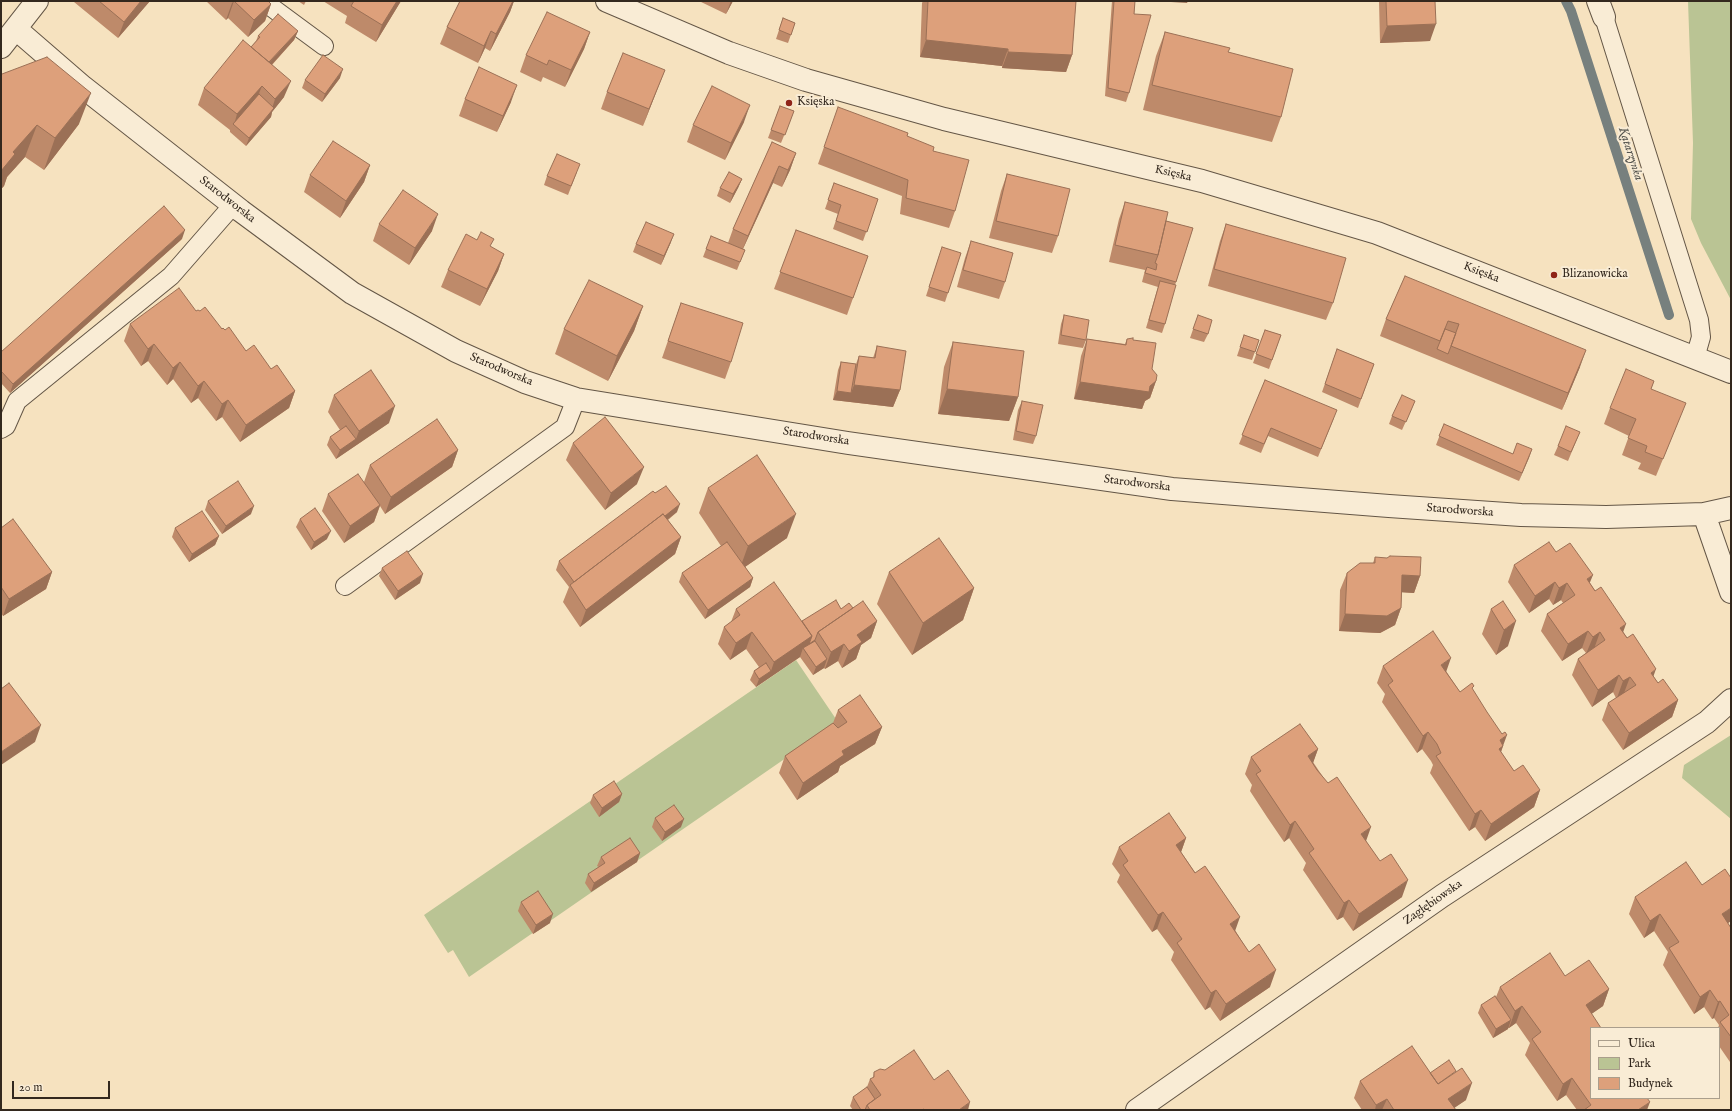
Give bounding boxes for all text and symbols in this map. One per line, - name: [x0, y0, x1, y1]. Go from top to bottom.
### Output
- place label: Księska: [797, 96, 834, 110]
- marker: Księska: [784, 98, 794, 108]
- water label: Katarzynka: [1614, 125, 1646, 183]
- street label: Księska: [1153, 163, 1193, 185]
- street label: Starodworska: [196, 174, 258, 226]
- street label: Księska: [1461, 260, 1501, 286]
- place label: Blizanowicka: [1562, 268, 1628, 282]
- marker: Blizanowicka: [1549, 270, 1559, 280]
- street label: Starodworska: [467, 350, 535, 390]
- street label: Starodworska: [782, 425, 850, 449]
- street label: Starodworska: [1103, 473, 1171, 495]
- street label: Starodworska: [1426, 501, 1494, 521]
- street label: Zagłębiowska: [1401, 877, 1465, 929]
- legend: [1590, 1027, 1720, 1099]
- text: Ulica: [1628, 1036, 1655, 1051]
- text: Park: [1628, 1056, 1651, 1071]
- scale bar: [14, 1073, 112, 1099]
- text: Budynek: [1628, 1076, 1673, 1091]
- text: 20 m: [19, 1080, 42, 1095]

